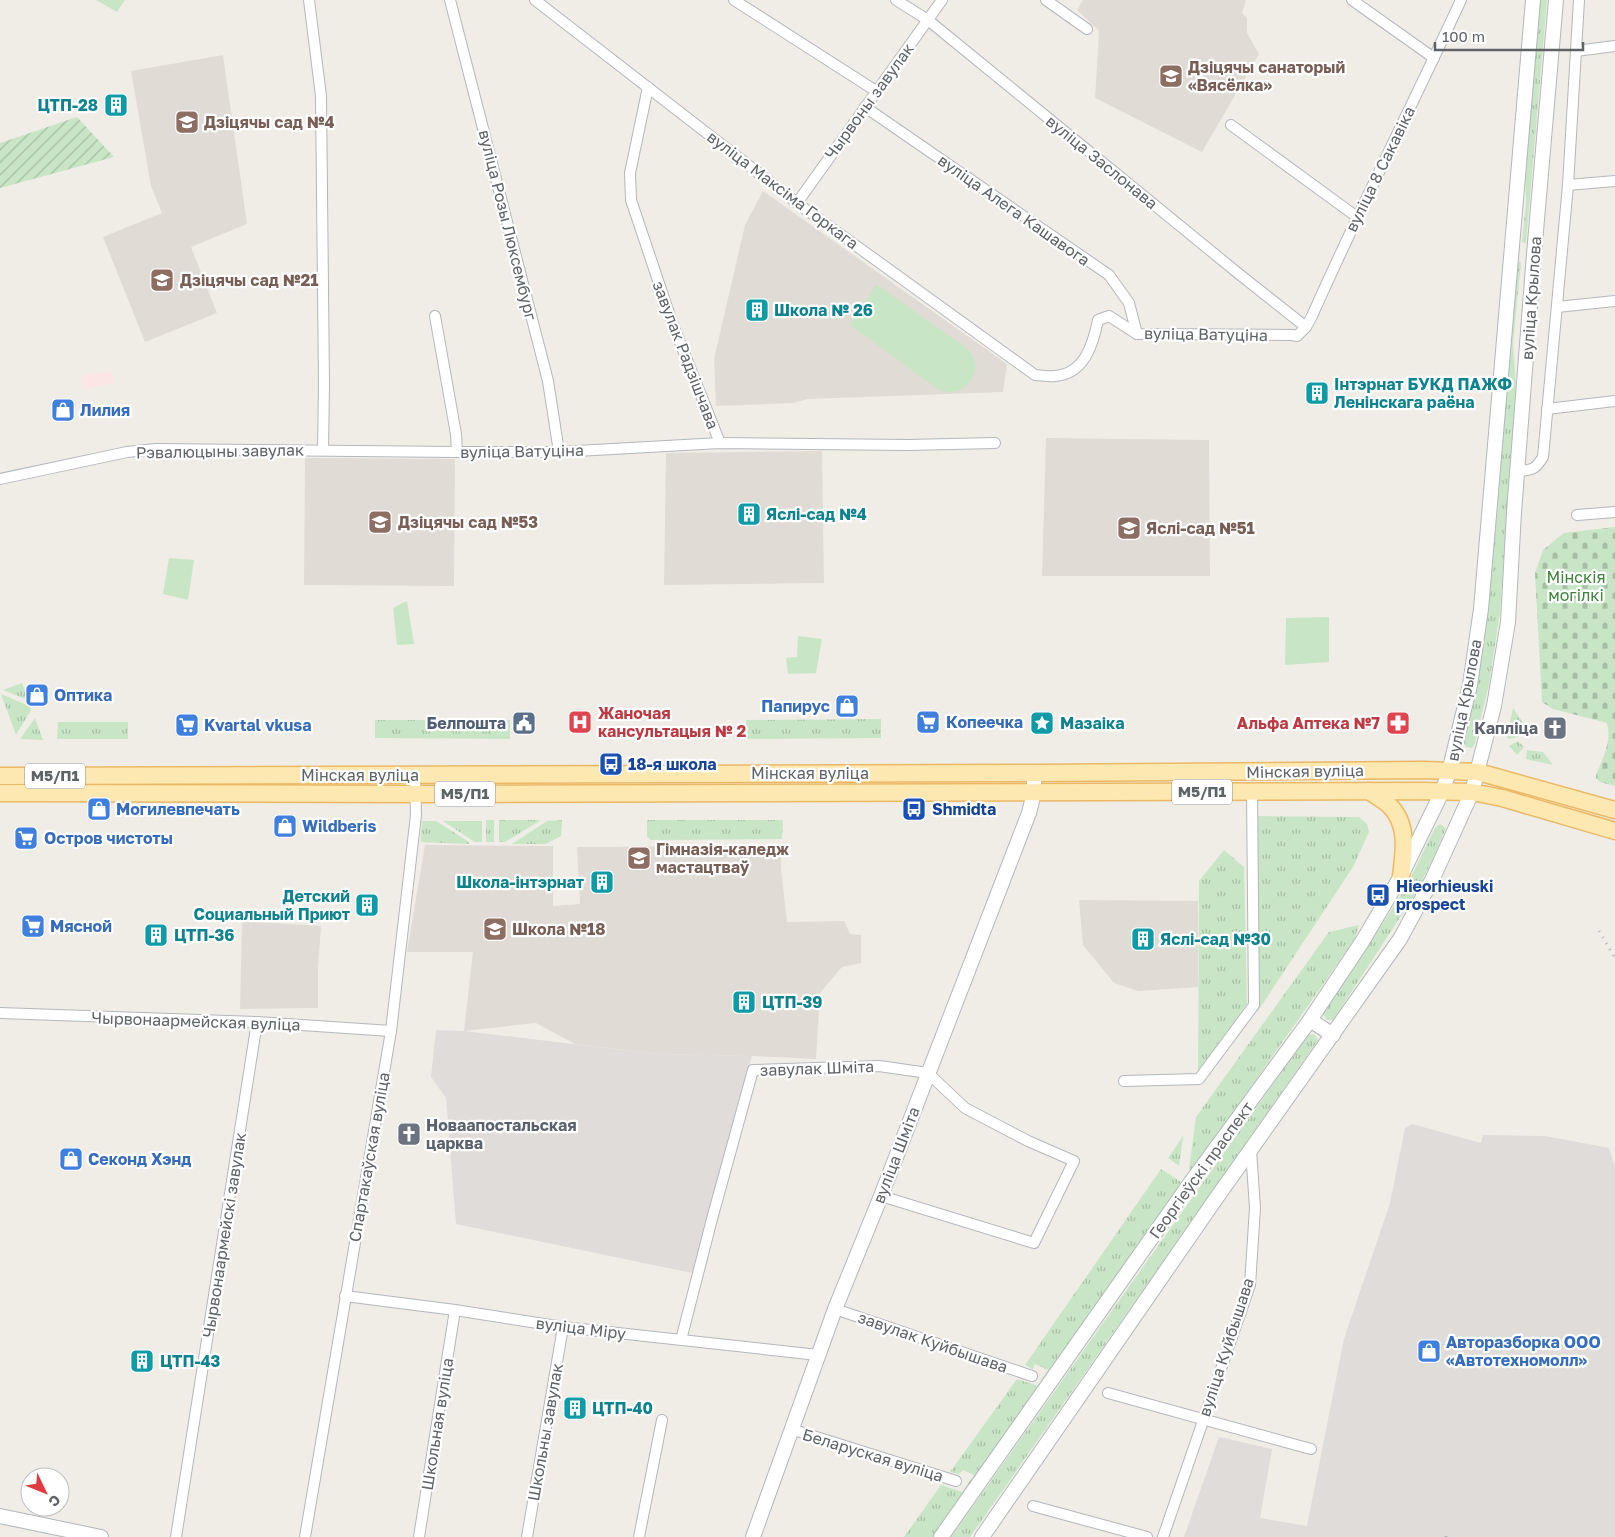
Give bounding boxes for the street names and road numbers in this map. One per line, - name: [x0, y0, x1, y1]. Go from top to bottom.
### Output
- street label: Чырвоны завулак: [820, 39, 918, 163]
- street label: вуліца 8 Сакавіка: [1341, 103, 1419, 235]
- street label: вуліца Заслонава: [1042, 111, 1162, 213]
- street label: вуліца Максіма Горкага: [703, 127, 863, 253]
- street label: вуліца Розы Люксембург: [475, 128, 542, 323]
- street label: вуліца Алега Кашавога: [934, 150, 1094, 270]
- street label: вуліца Крылова: [1517, 236, 1545, 360]
- street label: завулак Радзішчава: [648, 278, 724, 432]
- street label: вуліца Ватуціна: [1144, 323, 1268, 345]
- street label: Рэвалюцыны завулак: [136, 440, 304, 462]
- street label: вуліца Ватуціна: [460, 440, 584, 462]
- street label: вуліца Крылова: [1442, 637, 1486, 763]
- street label: Мінская вуліца: [1246, 760, 1364, 782]
- street label: Мінская вуліца: [751, 763, 869, 783]
- road number: М5/П1: [25, 764, 85, 788]
- street label: Мінская вуліца: [301, 765, 419, 785]
- road number: М5/П1: [1172, 780, 1232, 804]
- road number: М5/П1: [435, 782, 495, 806]
- street label: Чырвонаармейская вуліца: [91, 1007, 301, 1035]
- street label: завулак Шміта: [760, 1056, 874, 1080]
- street label: Спартакаўская вуліца: [344, 1070, 394, 1244]
- street label: Георгіеўскі праспект: [1145, 1097, 1258, 1242]
- street label: вуліца Шміта: [868, 1104, 924, 1206]
- street label: Чырвонаармейскі завулак: [198, 1131, 250, 1339]
- street label: вуліца Куйбышава: [1194, 1275, 1258, 1419]
- street label: завулак Куйбышава: [856, 1307, 1010, 1377]
- street label: вуліца Міру: [535, 1313, 627, 1343]
- street label: Школьная вуліца: [417, 1356, 457, 1492]
- street label: Школьны завулак: [523, 1362, 567, 1502]
- street label: Беларуская вуліца: [800, 1424, 946, 1486]

